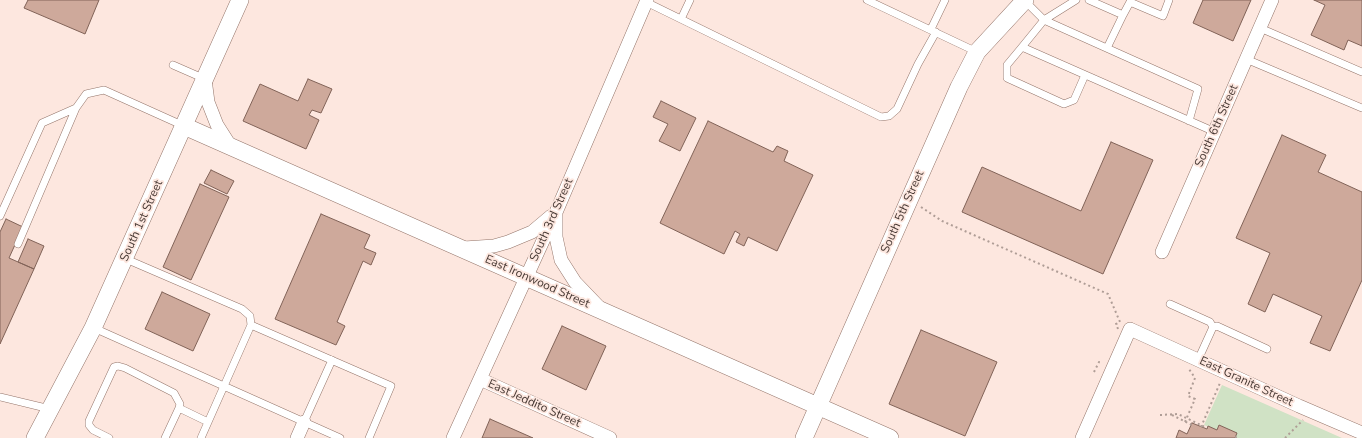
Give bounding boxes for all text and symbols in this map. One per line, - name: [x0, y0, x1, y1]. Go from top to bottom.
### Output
- street label: South 6th Street: [1192, 82, 1242, 170]
- street label: South 5th Street: [878, 168, 928, 256]
- street label: South 3rd Street: [527, 176, 577, 264]
- street label: South 1st Street: [118, 178, 166, 264]
- street label: East Ironwood Street: [482, 252, 592, 312]
- street label: East Granite Street: [1197, 354, 1295, 410]
- street label: East Jeddito Street: [485, 377, 583, 431]

